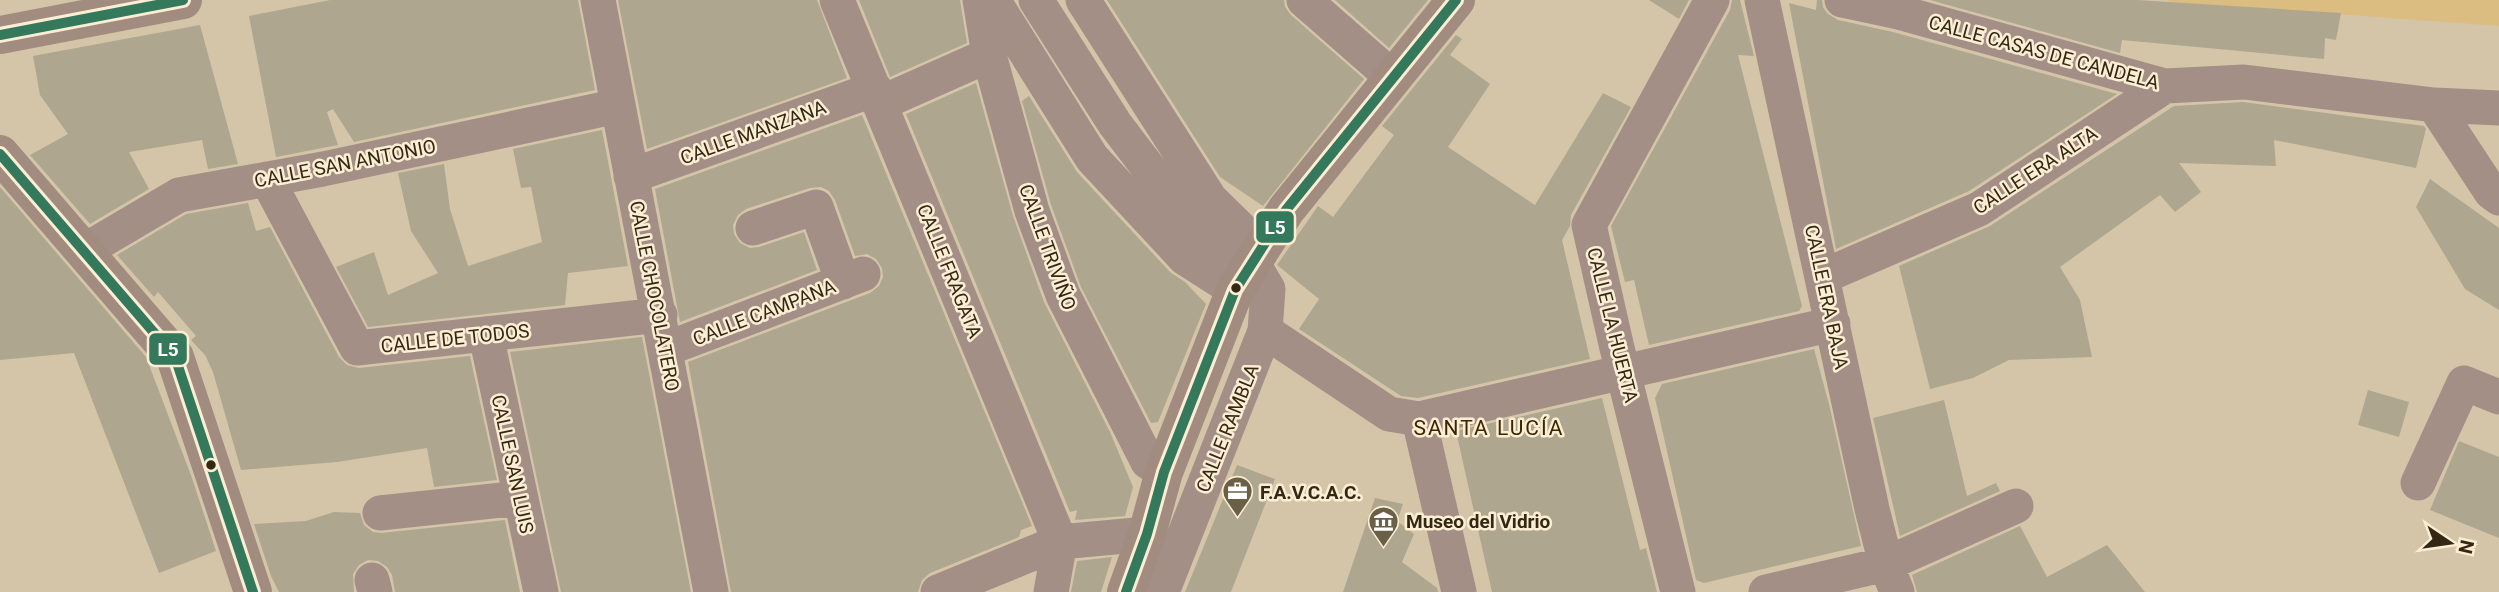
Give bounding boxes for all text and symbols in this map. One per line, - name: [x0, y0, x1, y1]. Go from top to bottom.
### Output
- street label: CALLE CASAS DE CANDELA: [1926, 11, 2162, 94]
- street label: CALLE MANZANA: [677, 95, 830, 170]
- street label: CALLE ERA ALTA: [1969, 121, 2102, 219]
- street label: CALLE SAN ANTONIO: [252, 135, 438, 192]
- street label: CALLE TRIVIÑO: [1014, 181, 1081, 313]
- street label: CALLE CHOCOLATERO: [625, 199, 684, 393]
- street label: CALLE FRAGATA: [912, 201, 987, 342]
- line badge: L5: [1255, 210, 1295, 244]
- text: L5: [1264, 216, 1286, 239]
- street label: CALLE ERA BAJA: [1800, 223, 1853, 372]
- street label: CALLE LA HUERTA: [1582, 245, 1643, 406]
- street label: CALLE CAMPANA: [689, 274, 839, 350]
- unlabelled marker: [1229, 281, 1243, 295]
- street label: CALLE DE TODOS: [380, 319, 531, 358]
- line badge: L5: [148, 332, 188, 366]
- text: L5: [157, 338, 179, 361]
- street label: CALLE RAMBLA: [1191, 360, 1264, 496]
- street label: CALLE SAN LUIS: [487, 393, 538, 536]
- district label: SANTA LUCÍA: [1413, 416, 1565, 440]
- unlabelled marker: [204, 458, 218, 472]
- office icon: F.A.V.C.A.C.: [1220, 475, 1254, 519]
- place label: F.A.V.C.A.C.: [1260, 481, 1362, 504]
- museum icon: Museo del Vidrio: [1366, 504, 1400, 548]
- north arrow: [2415, 508, 2485, 578]
- place label: Museo del Vidrio: [1406, 510, 1551, 533]
- text: N: [2453, 538, 2479, 556]

